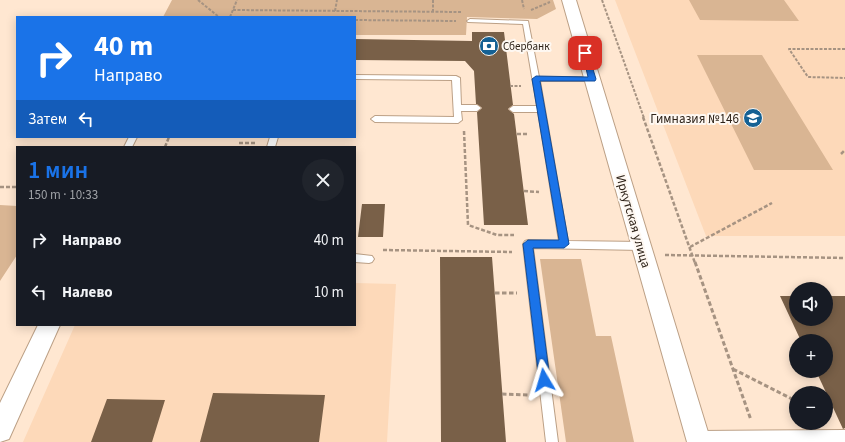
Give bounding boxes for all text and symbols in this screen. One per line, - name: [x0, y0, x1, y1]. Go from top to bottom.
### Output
- text: 40 m: [94, 26, 153, 66]
- icon: right: [28, 32, 80, 84]
- bank icon: Сбербанк: [478, 35, 500, 57]
- pin: [568, 36, 602, 70]
- place label: Сбербанк: [503, 39, 550, 54]
- icon: arrive: [574, 42, 596, 64]
- text: Направо: [94, 63, 162, 88]
- school or university icon: Гимназия №146: [742, 107, 764, 129]
- icon: left: [75, 108, 97, 130]
- text: Затем: [28, 109, 67, 130]
- place label: Гимназия №146: [650, 110, 739, 128]
- text: 1 мин: [28, 153, 88, 188]
- button: close: [302, 159, 344, 201]
- street label: Иркутская улица: [611, 173, 655, 270]
- text: 150 m · 10:33: [28, 186, 98, 204]
- icon: right: [28, 229, 50, 251]
- text: Направо: [62, 230, 121, 251]
- text: 40 m: [314, 230, 344, 251]
- icon: left: [28, 281, 50, 303]
- text: Налево: [62, 282, 113, 303]
- text: 10 m: [314, 282, 344, 303]
- map controls: [789, 282, 833, 430]
- button: sound: [789, 282, 833, 326]
- button: +: [789, 334, 833, 378]
- position arrow: [523, 359, 565, 401]
- button: −: [789, 386, 833, 430]

